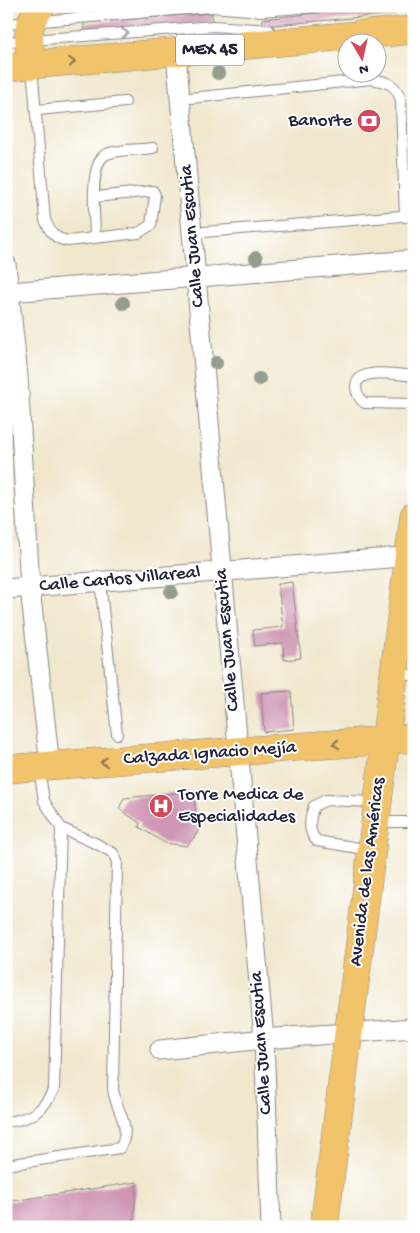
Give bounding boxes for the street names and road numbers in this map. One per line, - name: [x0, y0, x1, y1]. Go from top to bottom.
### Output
- road number: MEX 45: [176, 34, 244, 66]
- street label: Calle Juan Escutia: [175, 162, 211, 308]
- street label: Calle Carlos Villareal: [39, 562, 201, 598]
- street label: Calle Juan Escutia: [210, 566, 246, 712]
- street label: Calzada Ignacio Mejía: [123, 736, 299, 772]
- street label: Avenida de las Américas: [345, 775, 391, 968]
- street label: Calle Juan Escutia: [245, 969, 278, 1115]

